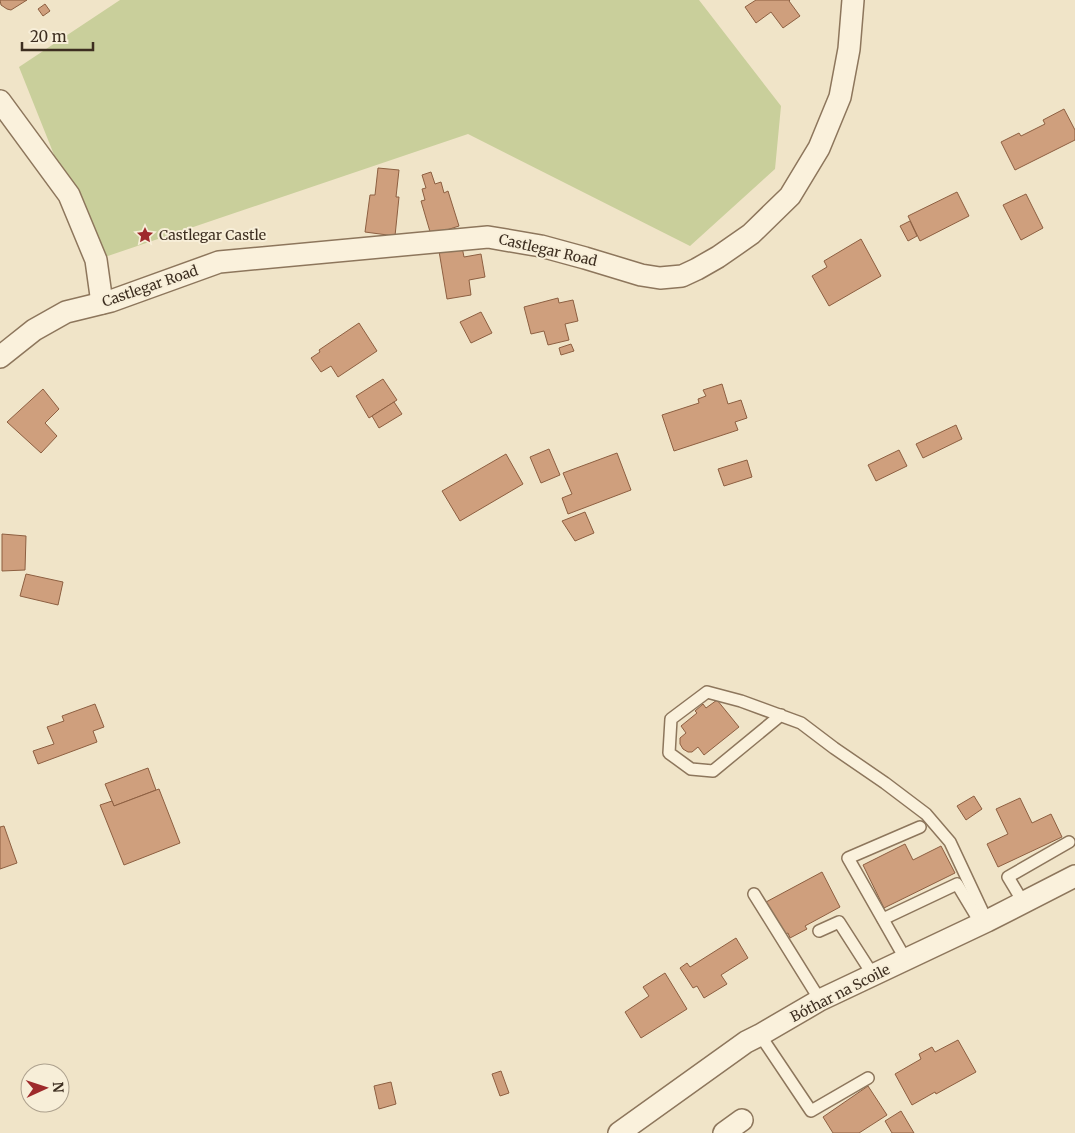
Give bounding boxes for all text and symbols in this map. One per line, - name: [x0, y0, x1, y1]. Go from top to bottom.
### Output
- scale bar: [22, 20, 94, 52]
- text: 20 m: [30, 27, 67, 46]
- place icon: Castlegar Castle: [135, 225, 155, 245]
- place label: Castlegar Castle: [159, 226, 266, 244]
- street label: Castlegar Road: [497, 230, 599, 270]
- street label: Castlegar Road: [100, 261, 201, 311]
- street label: Bóthar na Scoile: [787, 960, 893, 1026]
- north arrow: [20, 1063, 70, 1113]
- text: N: [49, 1081, 67, 1093]

